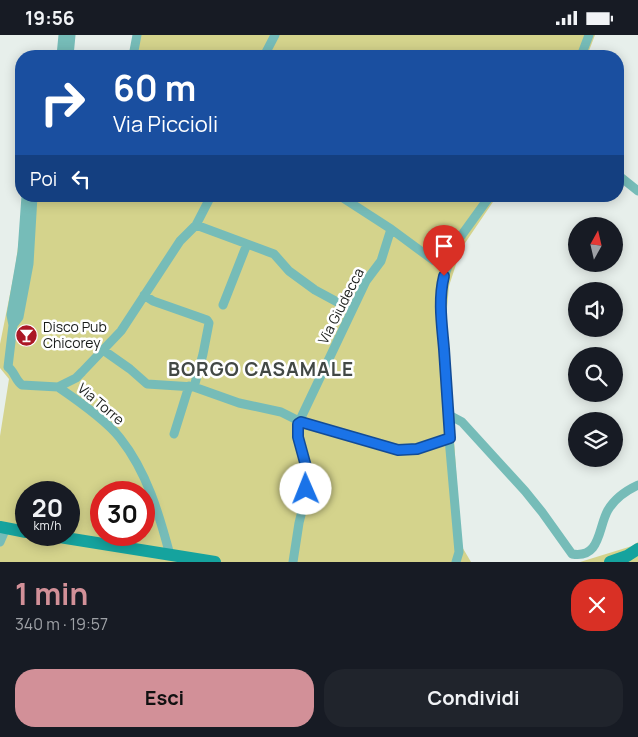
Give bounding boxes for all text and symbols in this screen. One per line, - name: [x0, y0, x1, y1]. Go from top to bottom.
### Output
- text: 19:56: [25, 5, 75, 31]
- text: 60 m: [113, 64, 196, 112]
- icon: right: [30, 70, 95, 135]
- text: Via Piccioli: [113, 109, 218, 139]
- icon: left: [67, 165, 95, 193]
- text: Poi: [30, 166, 57, 192]
- north arrow: [568, 217, 622, 273]
- map controls: [568, 217, 623, 467]
- pin: [423, 225, 465, 276]
- icon: arrive: [430, 232, 458, 260]
- street label: Via Giudecca: [313, 264, 368, 347]
- button: sound: [568, 282, 623, 337]
- place label: Disco Pub Chicorey: [43, 317, 107, 352]
- bar icon: Disco Pub Chicorey: [15, 323, 39, 347]
- button: search: [568, 347, 623, 402]
- district label: BORGO CASAMALE: [168, 356, 354, 382]
- street label: Via Torre: [74, 378, 129, 429]
- button: layers: [568, 412, 623, 467]
- position arrow: [279, 462, 331, 514]
- speed limit sign: 30: [90, 481, 155, 546]
- text: 20: [32, 490, 63, 525]
- text: km/h: [34, 517, 61, 534]
- text: 1 min: [15, 573, 88, 614]
- button: close: [571, 579, 623, 631]
- text: 340 m · 19:57: [15, 613, 108, 635]
- button: Esci: [15, 669, 314, 727]
- button: Condividi: [324, 669, 623, 727]

